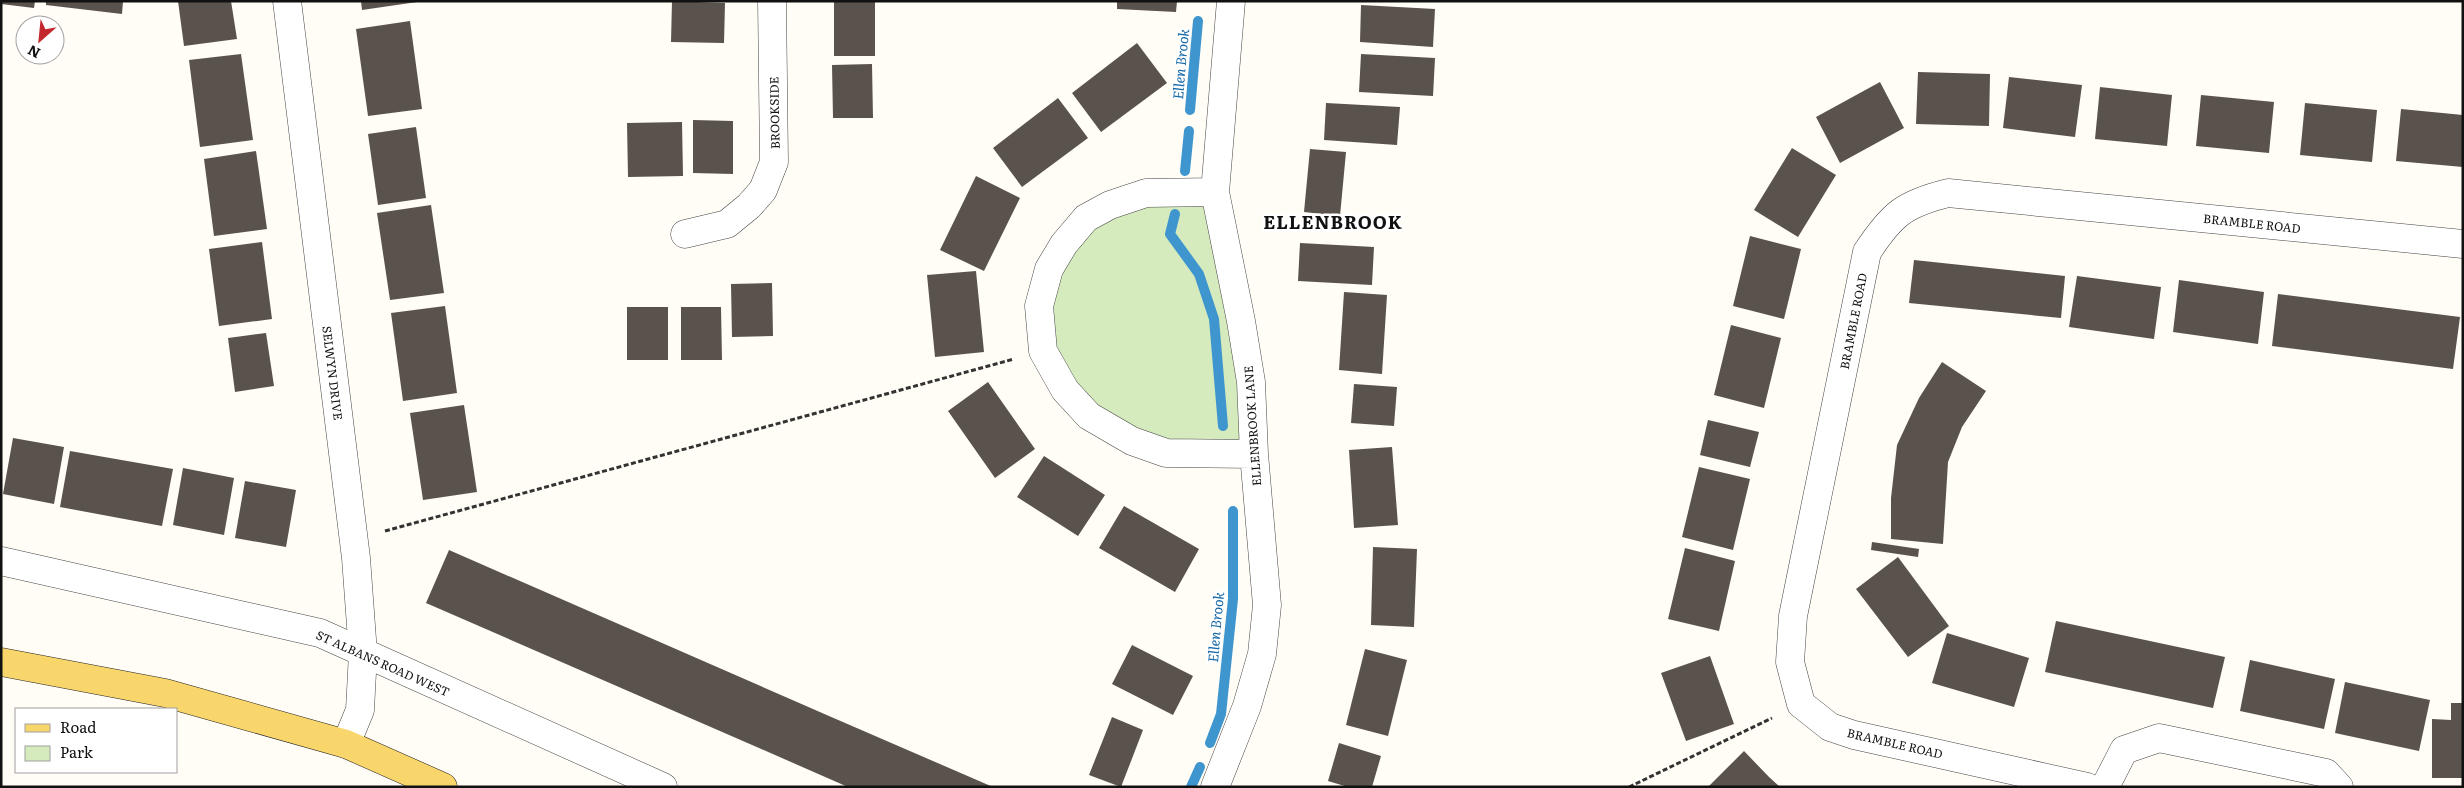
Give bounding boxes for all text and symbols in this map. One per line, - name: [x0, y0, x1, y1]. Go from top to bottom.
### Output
- north arrow: [15, 15, 65, 65]
- water label: Ellen Brook: [1167, 28, 1193, 100]
- text: N: [24, 41, 43, 64]
- street label: BROOKSIDE: [764, 76, 784, 149]
- district label: ELLENBROOK: [1263, 208, 1403, 235]
- street label: BRAMBLE ROAD: [2202, 209, 2302, 237]
- street label: BRAMBLE ROAD: [1835, 271, 1871, 371]
- street label: SELWYN DRIVE: [318, 325, 348, 421]
- street label: ELLENBROOK LANE: [1239, 365, 1265, 487]
- water label: Ellen Brook: [1202, 591, 1228, 663]
- street label: ST ALBANS ROAD WEST: [313, 625, 453, 701]
- legend: [15, 708, 178, 773]
- text: Road: [60, 715, 96, 738]
- street label: BRAMBLE ROAD: [1845, 723, 1945, 763]
- text: Park: [60, 740, 94, 763]

